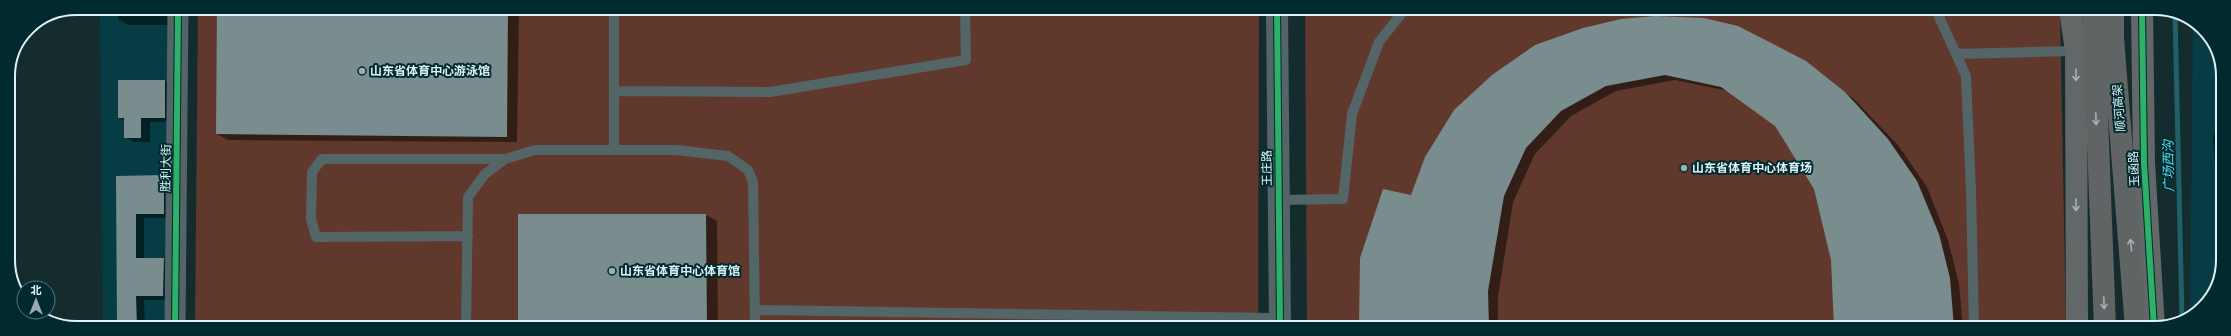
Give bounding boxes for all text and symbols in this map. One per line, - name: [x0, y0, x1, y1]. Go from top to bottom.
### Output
- place label: 山东省体育中心游泳馆: [370, 64, 490, 78]
- marker: 山东省体育中心游泳馆: [357, 66, 367, 76]
- one-way arrow: [2072, 68, 2080, 81]
- street label: 顺河高架: [2110, 83, 2128, 133]
- one-way arrow: [2093, 112, 2100, 125]
- water label: 广场西沟: [2161, 138, 2176, 192]
- street label: 胜利大街: [159, 144, 173, 192]
- street label: 王庄路: [1260, 150, 1274, 186]
- street label: 玉函路: [2126, 151, 2142, 187]
- place label: 山东省体育中心体育场: [1692, 161, 1812, 175]
- marker: 山东省体育中心体育场: [1679, 163, 1689, 173]
- one-way arrow: [2072, 198, 2080, 211]
- one-way arrow: [2127, 239, 2134, 252]
- place label: 山东省体育中心体育馆: [620, 264, 740, 278]
- marker: 山东省体育中心体育馆: [607, 266, 617, 276]
- north arrow: [16, 280, 56, 320]
- text: 北: [31, 284, 42, 297]
- one-way arrow: [2100, 296, 2108, 309]

